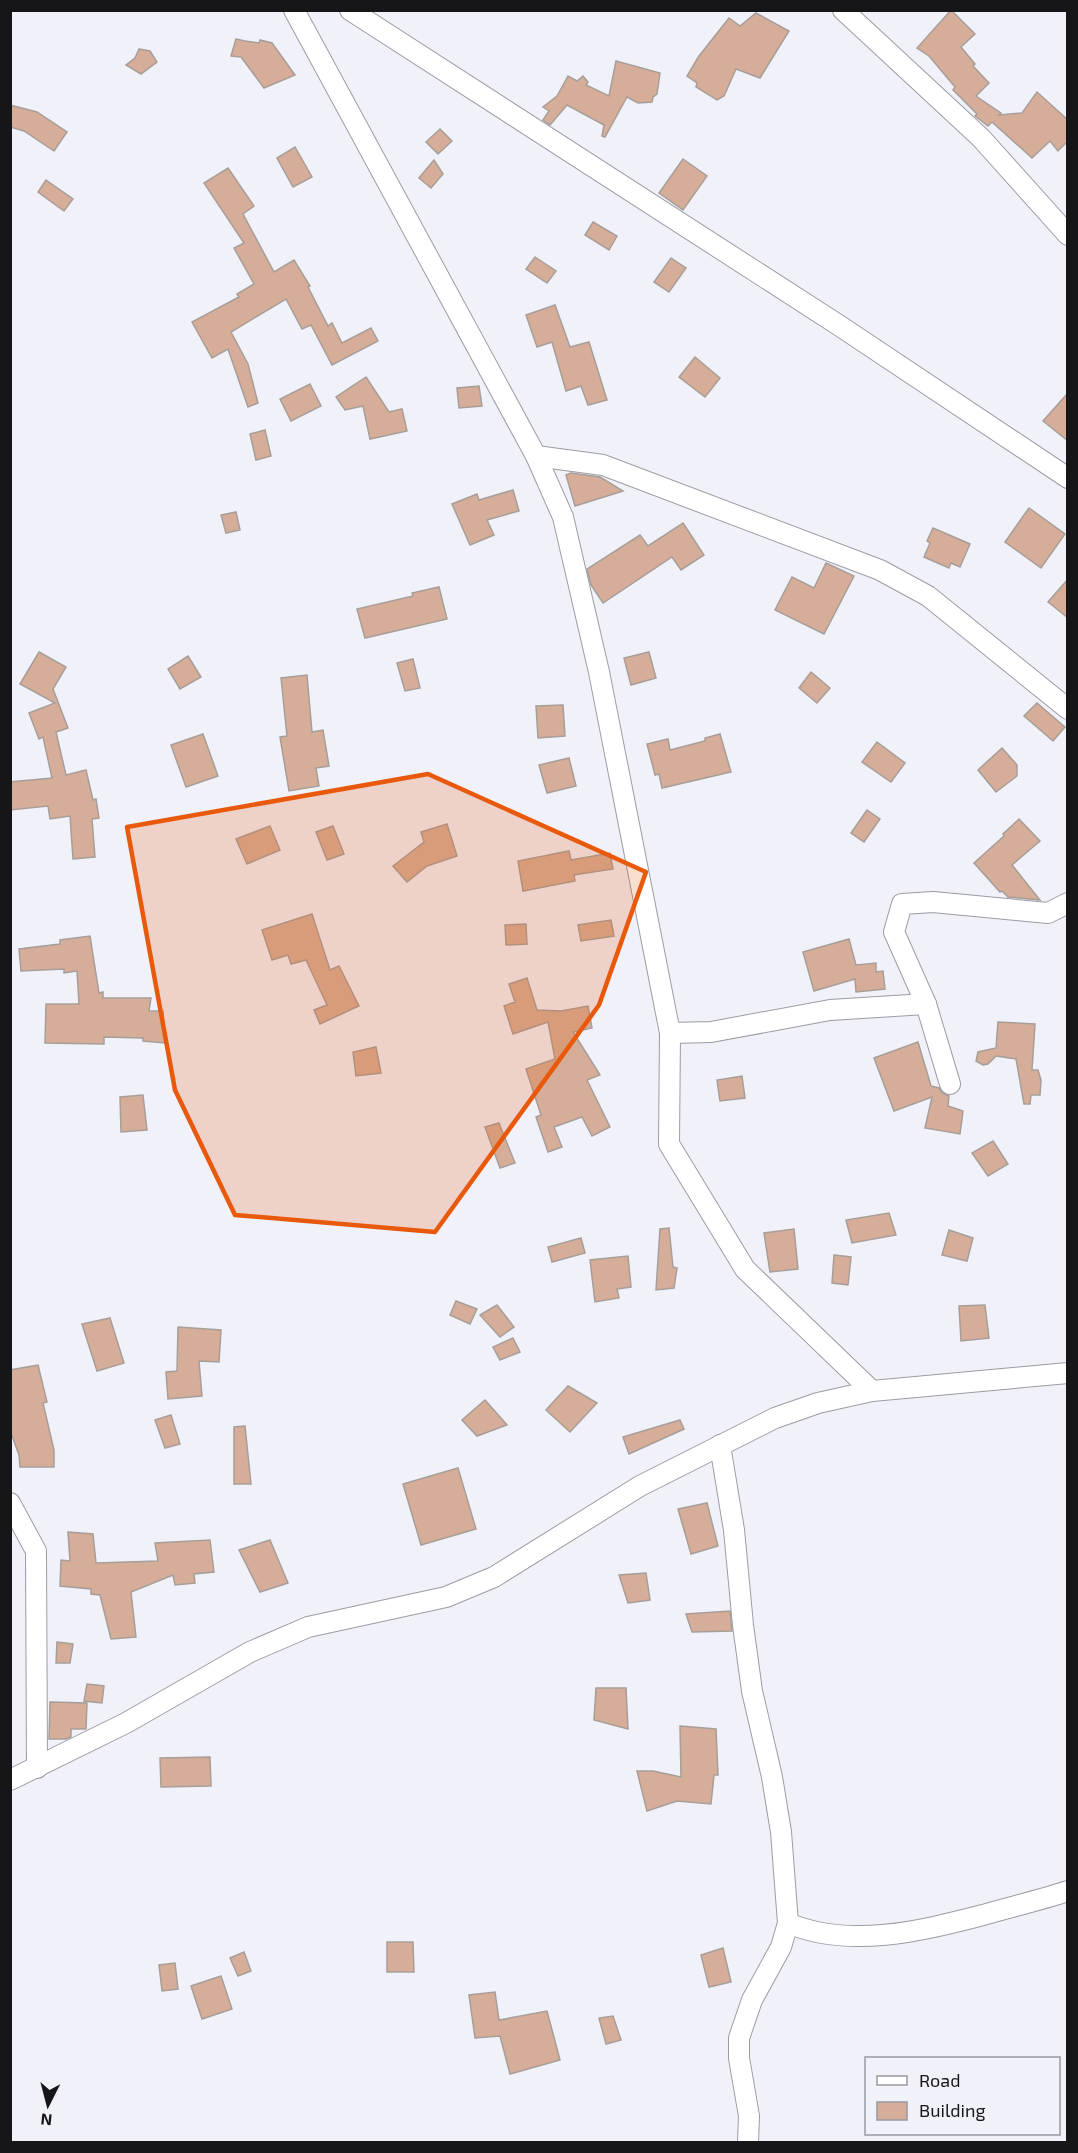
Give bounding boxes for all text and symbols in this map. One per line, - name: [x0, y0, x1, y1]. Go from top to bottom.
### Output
- legend: [865, 2057, 1060, 2135]
- text: Road: [919, 2069, 960, 2091]
- north arrow: [18, 2075, 78, 2135]
- text: Building: [919, 2099, 986, 2121]
- text: N: [40, 2110, 53, 2130]

